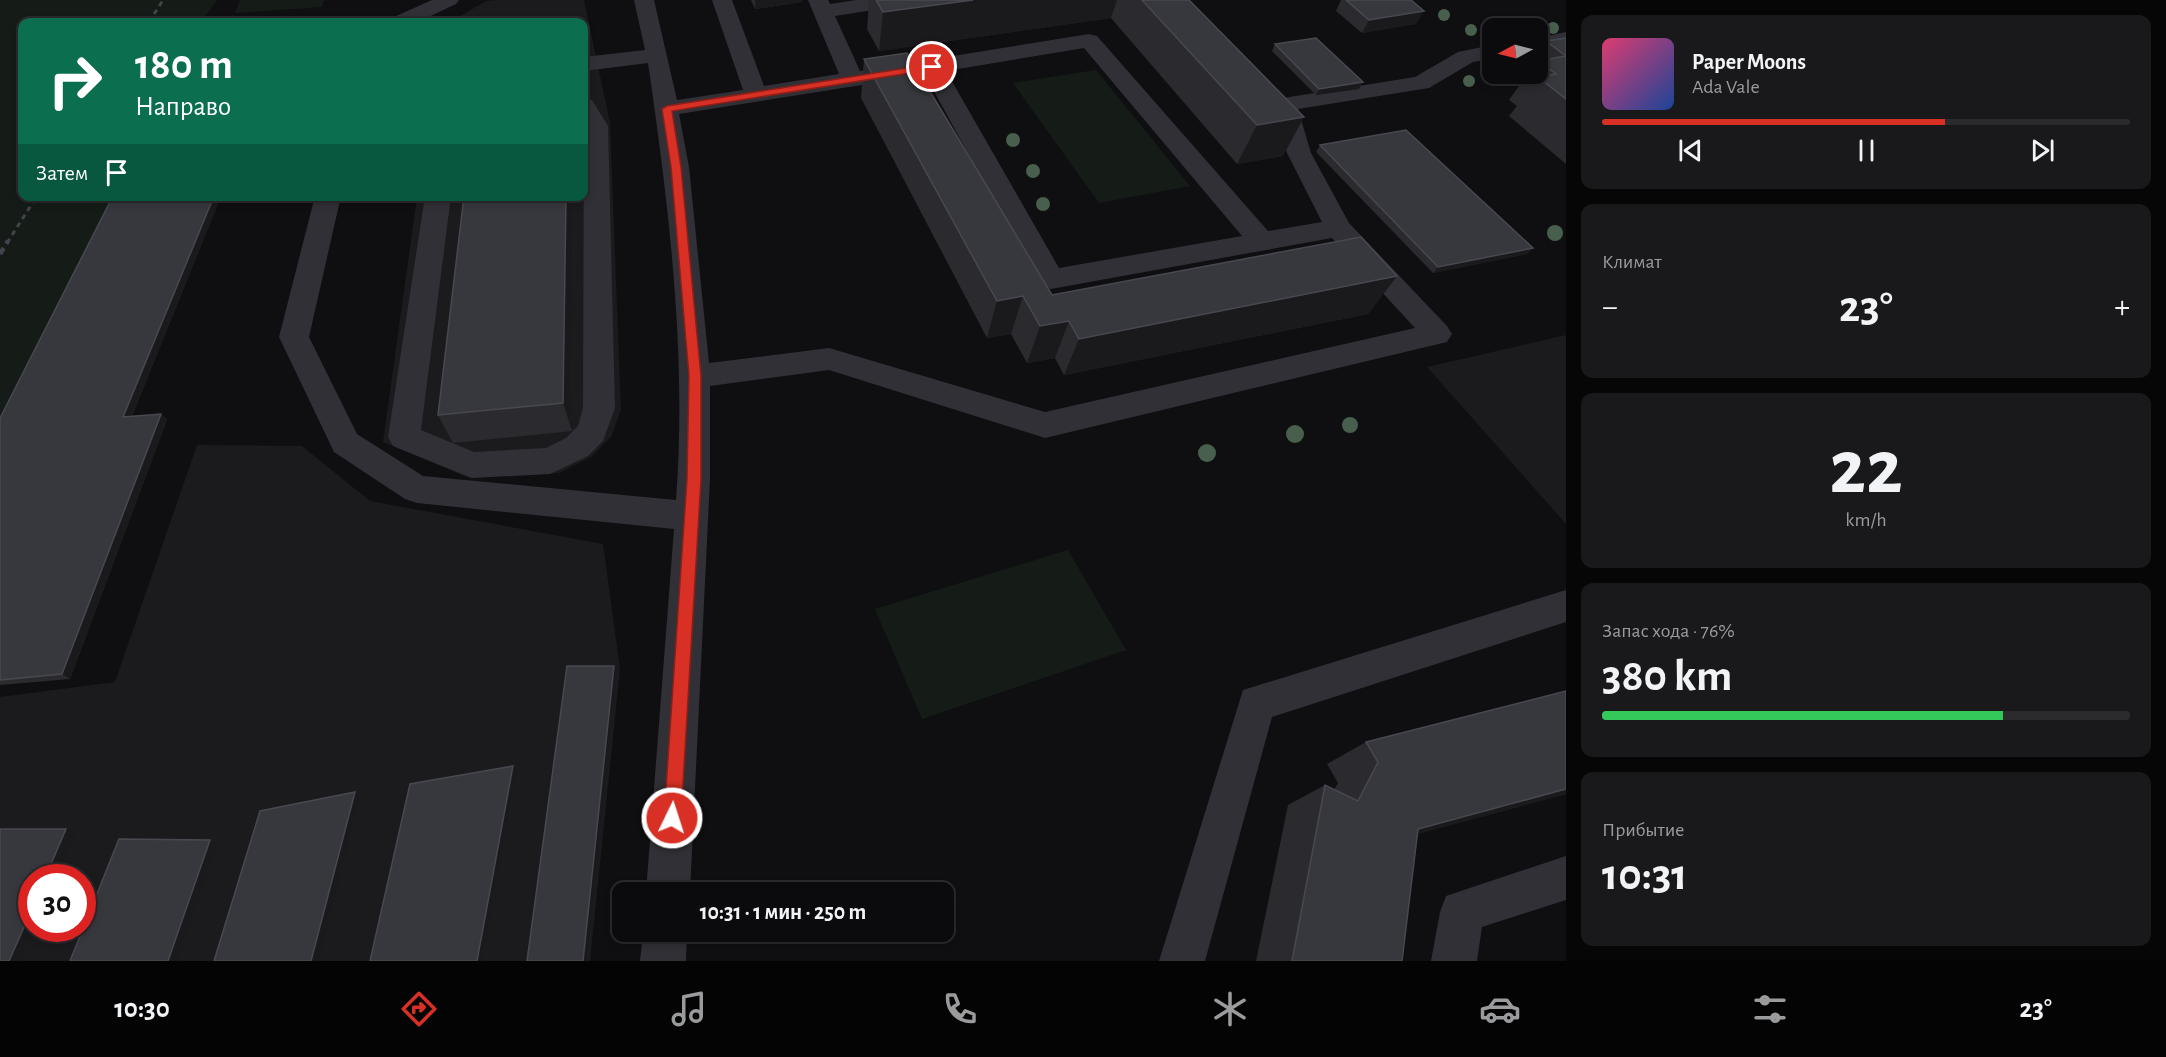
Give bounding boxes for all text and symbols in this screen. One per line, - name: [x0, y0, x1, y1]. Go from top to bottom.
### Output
- north arrow: [1482, 18, 1548, 84]
- map controls: [1482, 18, 1548, 84]
- pin: [906, 41, 957, 92]
- icon: right: [36, 42, 114, 120]
- text: 180 m: [135, 44, 233, 86]
- icon: arrive: [915, 50, 948, 83]
- text: Paper Moons: [1692, 51, 1806, 73]
- text: Ada Vale: [1692, 77, 1760, 97]
- text: Направо: [135, 93, 231, 120]
- icon: previous: [1674, 134, 1707, 167]
- icon: pause: [1850, 134, 1883, 167]
- icon: next: [2026, 134, 2059, 167]
- icon: arrive: [100, 156, 133, 189]
- text: Затем: [36, 162, 88, 184]
- text: Климат: [1602, 252, 1662, 272]
- text: 23°: [1839, 285, 1893, 330]
- text: −: [1602, 291, 1618, 324]
- text: +: [2114, 291, 2130, 324]
- text: 22: [1829, 430, 1903, 508]
- text: km/h: [1845, 510, 1887, 530]
- text: Запас хода · 76%: [1602, 621, 1735, 641]
- text: 380 km: [1602, 654, 1732, 699]
- position arrow: [640, 786, 704, 850]
- text: Прибытие: [1602, 820, 1684, 840]
- text: 10:31: [1602, 853, 1688, 898]
- speed limit sign: 30: [18, 864, 96, 942]
- text: 10:31 · 1 мин · 250 m: [700, 901, 866, 923]
- icon: directions: [398, 988, 440, 1030]
- icon: music: [668, 988, 710, 1030]
- icon: phone: [939, 988, 981, 1030]
- icon: climate: [1209, 988, 1251, 1030]
- icon: car: [1479, 988, 1521, 1030]
- icon: filters: [1749, 988, 1791, 1030]
- text: 10:30: [114, 995, 170, 1022]
- text: 23°: [2020, 995, 2052, 1022]

